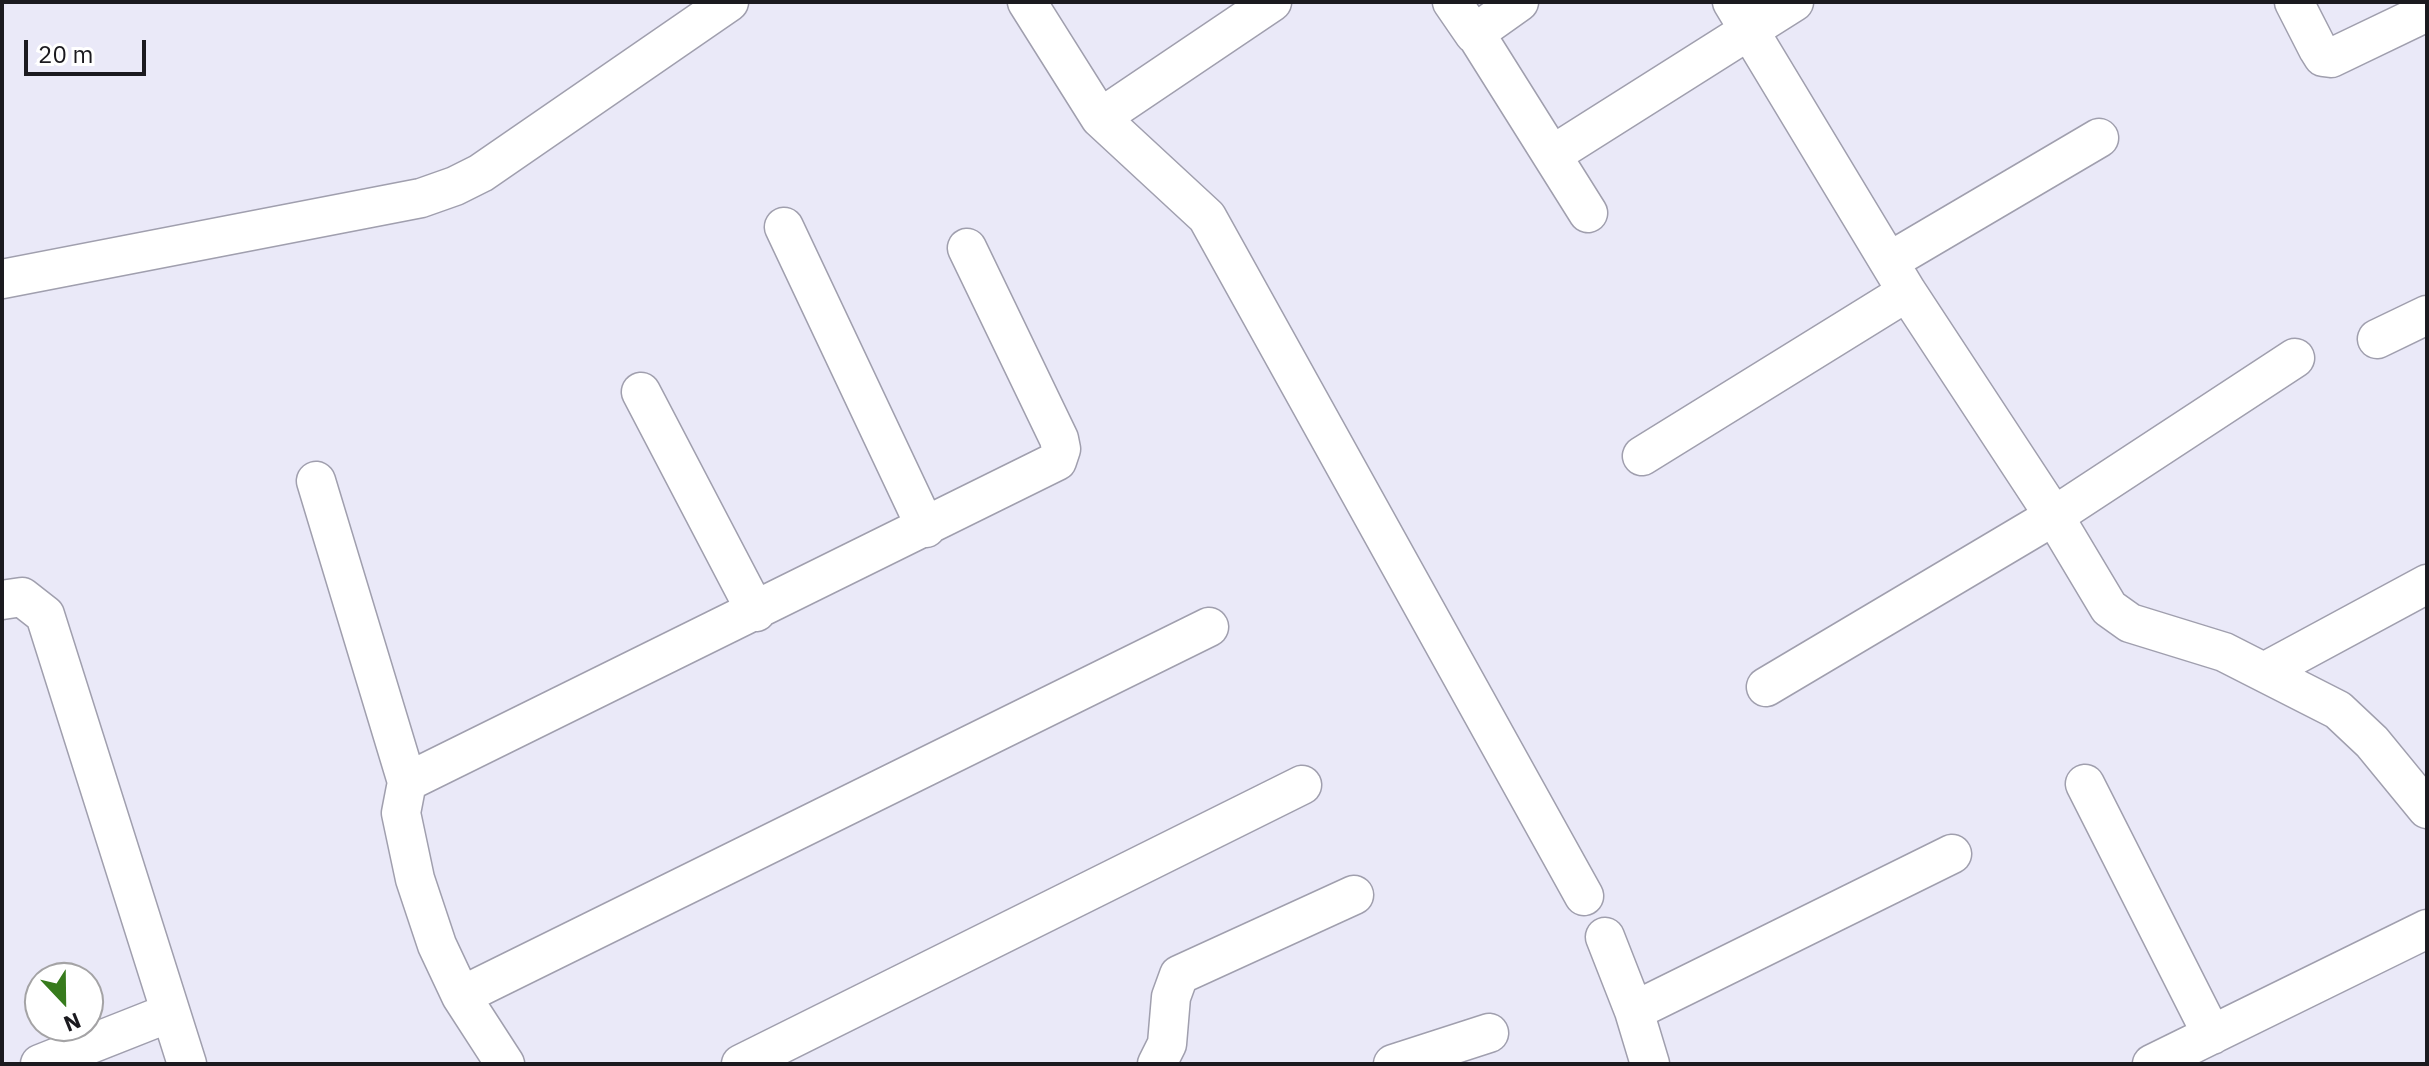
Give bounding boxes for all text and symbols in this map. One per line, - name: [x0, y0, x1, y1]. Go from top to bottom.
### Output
- scale bar: [28, 24, 150, 74]
- text: 20 m: [38, 38, 93, 70]
- north arrow: [24, 962, 104, 1042]
- text: N: [60, 1006, 85, 1039]

